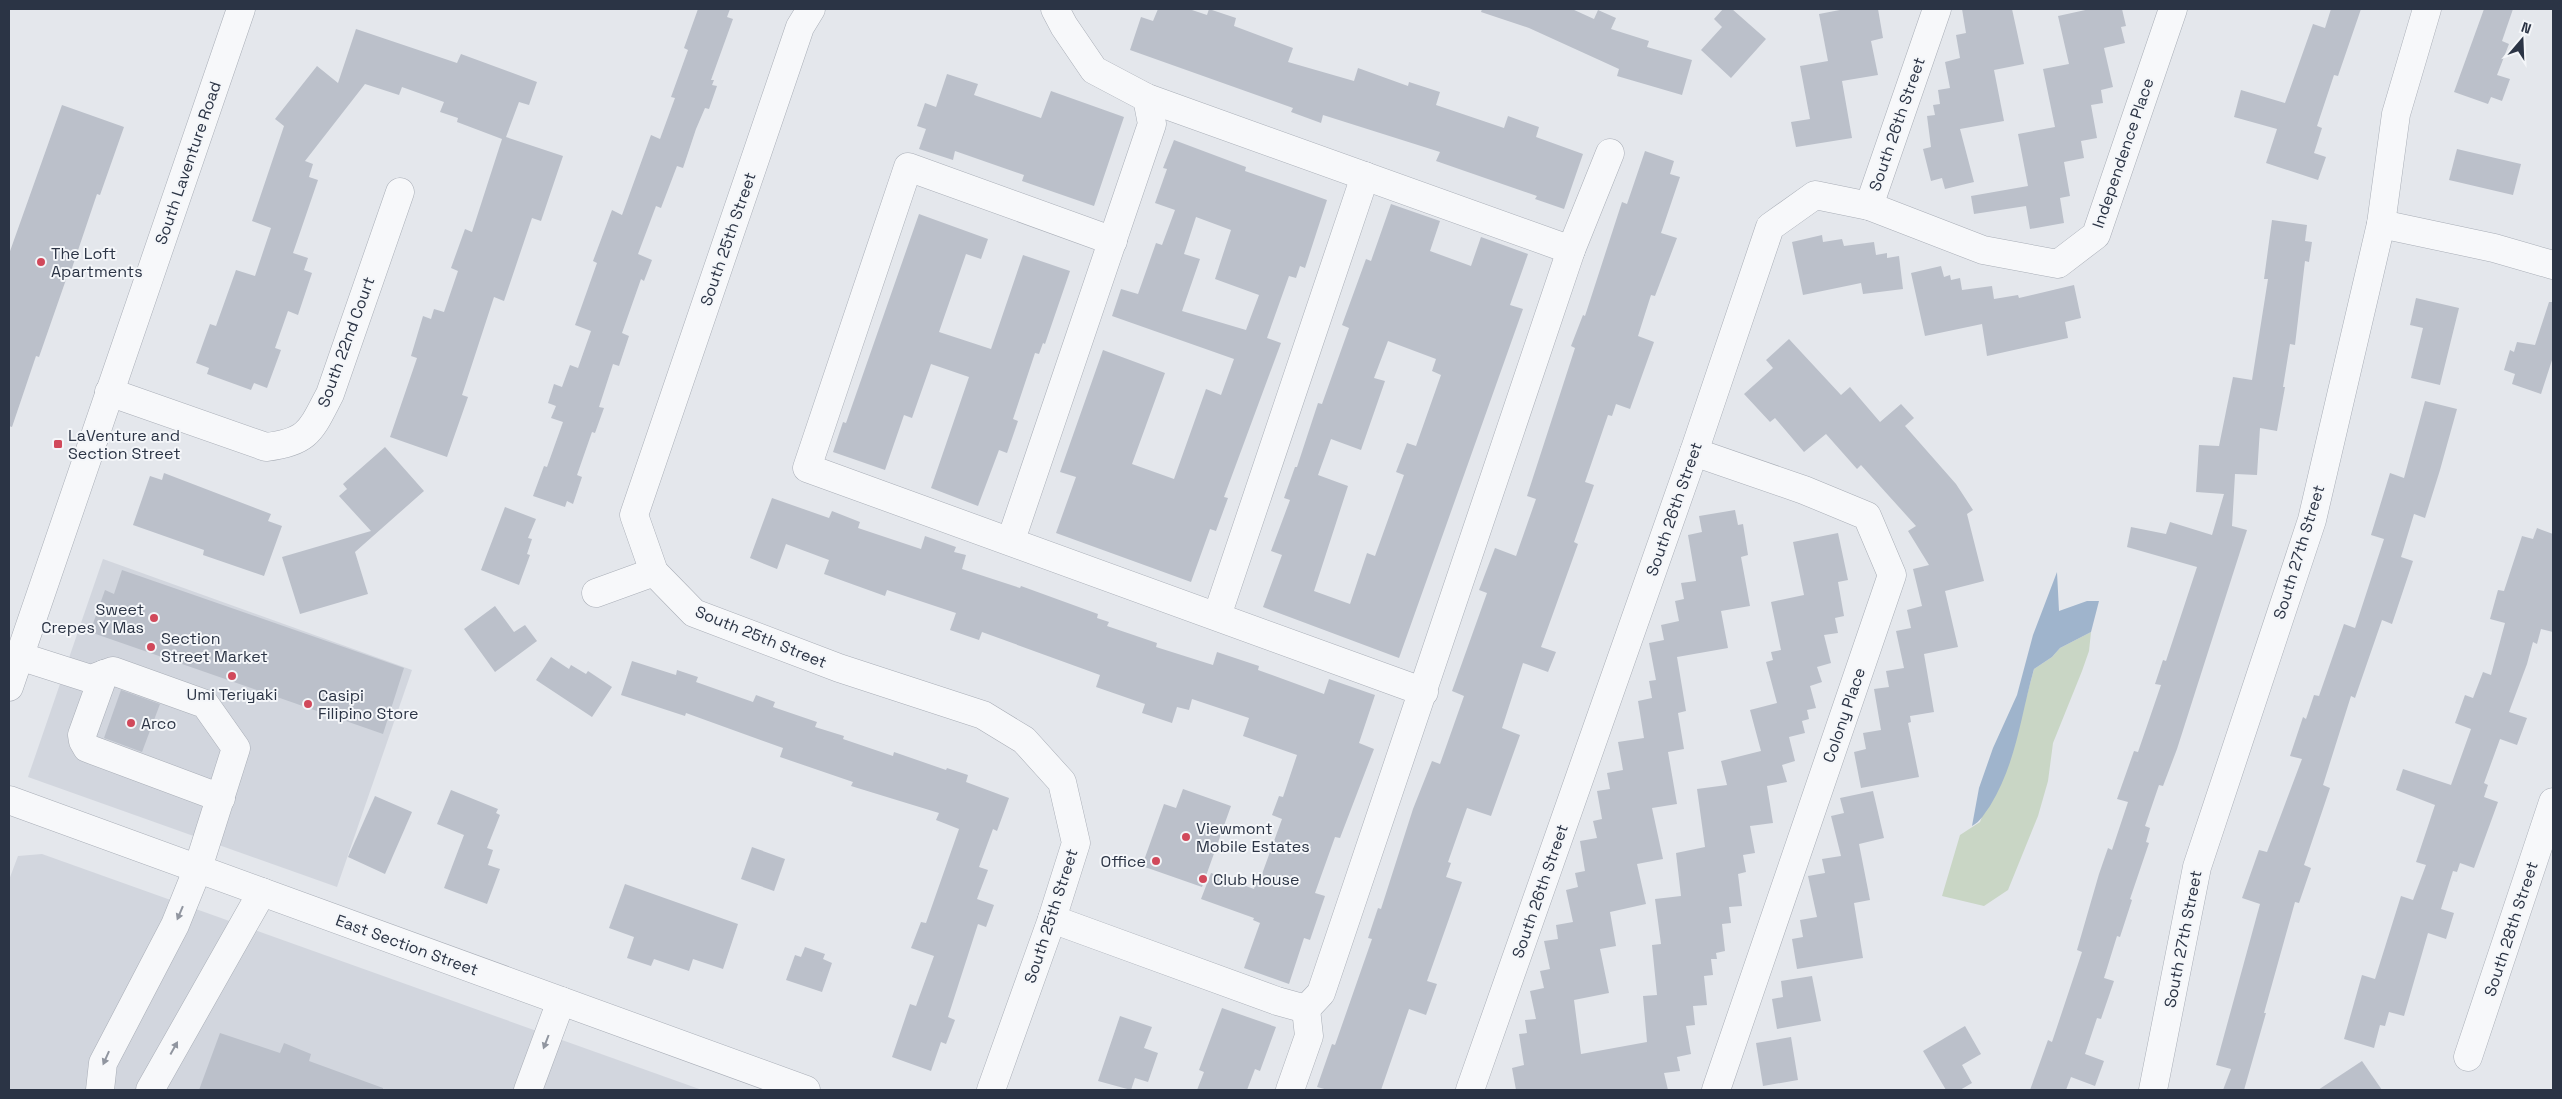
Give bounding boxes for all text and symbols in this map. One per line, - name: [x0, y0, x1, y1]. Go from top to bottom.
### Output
- north arrow: [2497, 15, 2547, 65]
- text: N: [2519, 18, 2534, 38]
- street label: South 26th Street: [1864, 54, 1930, 194]
- street label: Independence Place: [2087, 75, 2159, 231]
- street label: South Laventure Road: [150, 79, 226, 247]
- street label: South 25th Street: [695, 169, 761, 309]
- place label: The Loft Apartments: [51, 243, 143, 282]
- marker: The Loft Apartments: [35, 256, 47, 268]
- street label: South 22nd Court: [313, 274, 379, 410]
- place label: LaVenture and Section Street: [68, 425, 181, 464]
- marker: LaVenture and Section Street: [52, 438, 64, 450]
- street label: South 26th Street: [1641, 439, 1707, 579]
- street label: South 27th Street: [2269, 482, 2329, 622]
- place label: Sweet Crepes Y Mas: [41, 599, 144, 638]
- street label: South 25th Street: [692, 601, 830, 673]
- marker: Sweet Crepes Y Mas: [148, 612, 160, 624]
- place label: Section Street Market: [161, 628, 268, 667]
- marker: Section Street Market: [145, 641, 157, 653]
- street label: Colony Place: [1818, 665, 1870, 765]
- marker: Umi Teriyaki: [226, 670, 238, 682]
- place label: Umi Teriyaki: [187, 684, 277, 705]
- place label: Casipi Filipino Store: [318, 685, 418, 724]
- marker: Casipi Filipino Store: [302, 698, 314, 710]
- place label: Arco: [141, 713, 176, 734]
- marker: Arco: [125, 717, 137, 729]
- place label: Viewmont Mobile Estates: [1196, 818, 1310, 857]
- street label: South 26th Street: [1507, 821, 1573, 961]
- marker: Viewmont Mobile Estates: [1180, 831, 1192, 843]
- street label: South 25th Street: [1019, 846, 1083, 986]
- place label: Office: [1101, 851, 1146, 872]
- marker: Office: [1150, 855, 1162, 867]
- street label: South 28th Street: [2479, 859, 2543, 999]
- place label: Club House: [1213, 869, 1299, 890]
- street label: South 27th Street: [2159, 869, 2207, 1009]
- marker: Club House: [1197, 873, 1209, 885]
- one-way arrow: [175, 906, 183, 921]
- street label: East Section Street: [333, 909, 481, 981]
- one-way arrow: [542, 1035, 550, 1050]
- one-way arrow: [169, 1041, 178, 1054]
- one-way arrow: [102, 1051, 110, 1065]

